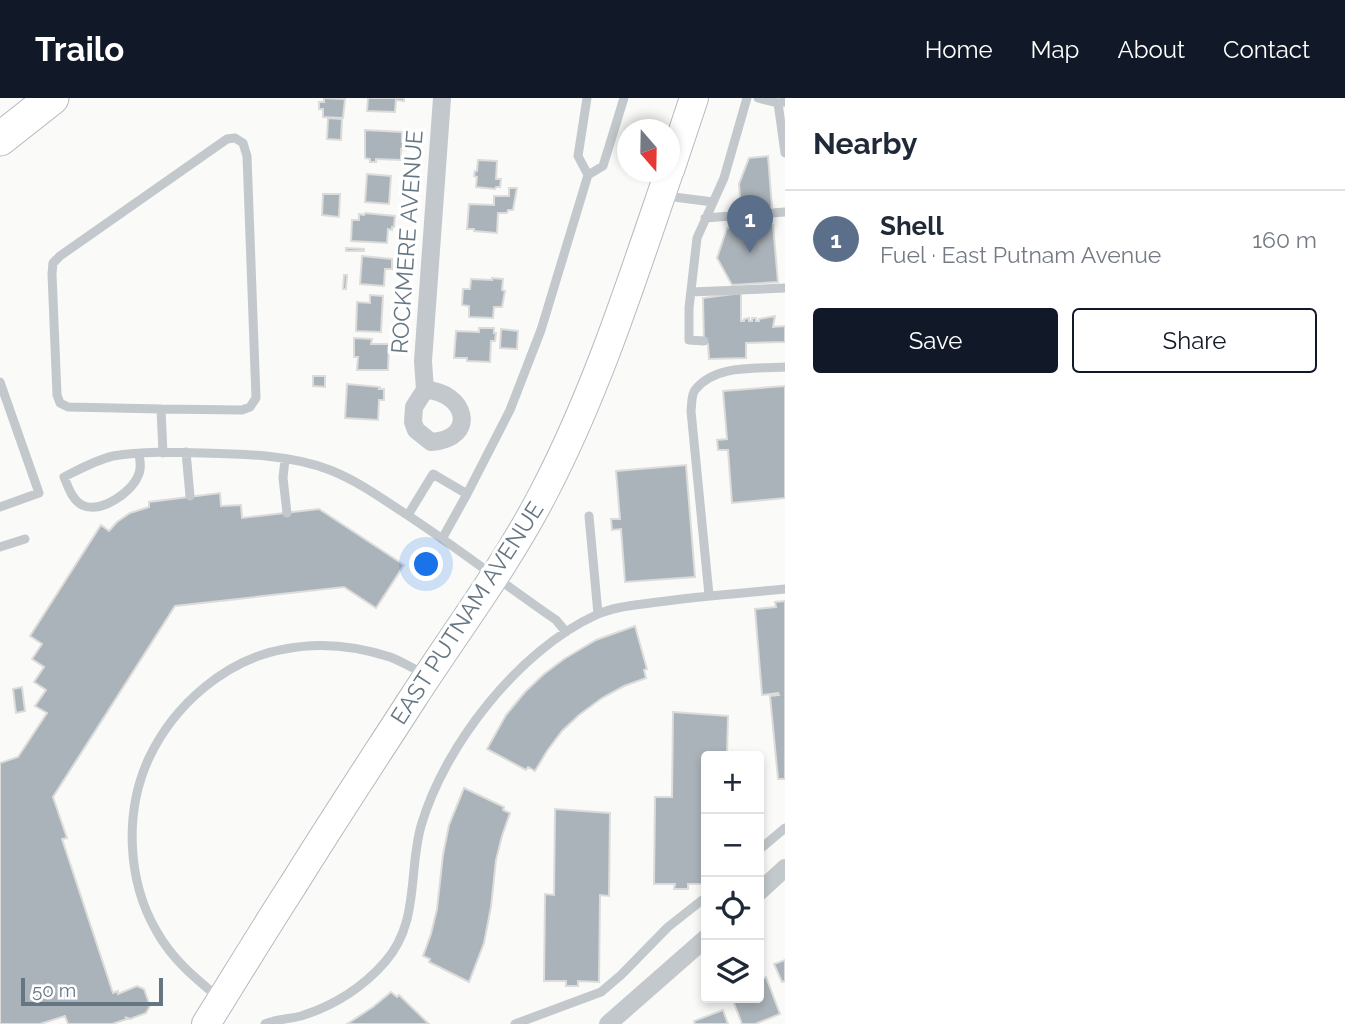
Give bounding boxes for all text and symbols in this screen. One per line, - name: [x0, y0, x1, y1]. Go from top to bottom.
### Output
- text: Trailo: [35, 30, 124, 69]
- text: Home: [925, 35, 993, 64]
- text: Map: [1031, 35, 1079, 64]
- text: About: [1117, 35, 1185, 64]
- text: Contact: [1223, 35, 1310, 64]
- north arrow: [617, 119, 680, 182]
- text: Nearby: [813, 126, 917, 161]
- street label: ROCKMERE AVENUE: [385, 129, 428, 355]
- pin: 1: [727, 195, 773, 253]
- text: Shell: [880, 211, 944, 241]
- text: 1: [830, 226, 842, 253]
- text: 160 m: [1252, 226, 1317, 253]
- text: Fuel · East Putnam Avenue: [880, 241, 1161, 268]
- button: Save: [813, 308, 1058, 373]
- button: Share: [1072, 308, 1317, 373]
- street label: EAST PUTNAM AVENUE: [385, 496, 549, 729]
- your location: [409, 547, 443, 581]
- map controls: [701, 751, 764, 1003]
- button: +: [701, 751, 764, 814]
- button: −: [701, 814, 764, 877]
- button: locate: [701, 877, 764, 940]
- button: layers: [701, 940, 764, 1003]
- scale bar: [21, 975, 163, 1007]
- text: 50 m: [32, 979, 76, 1001]

